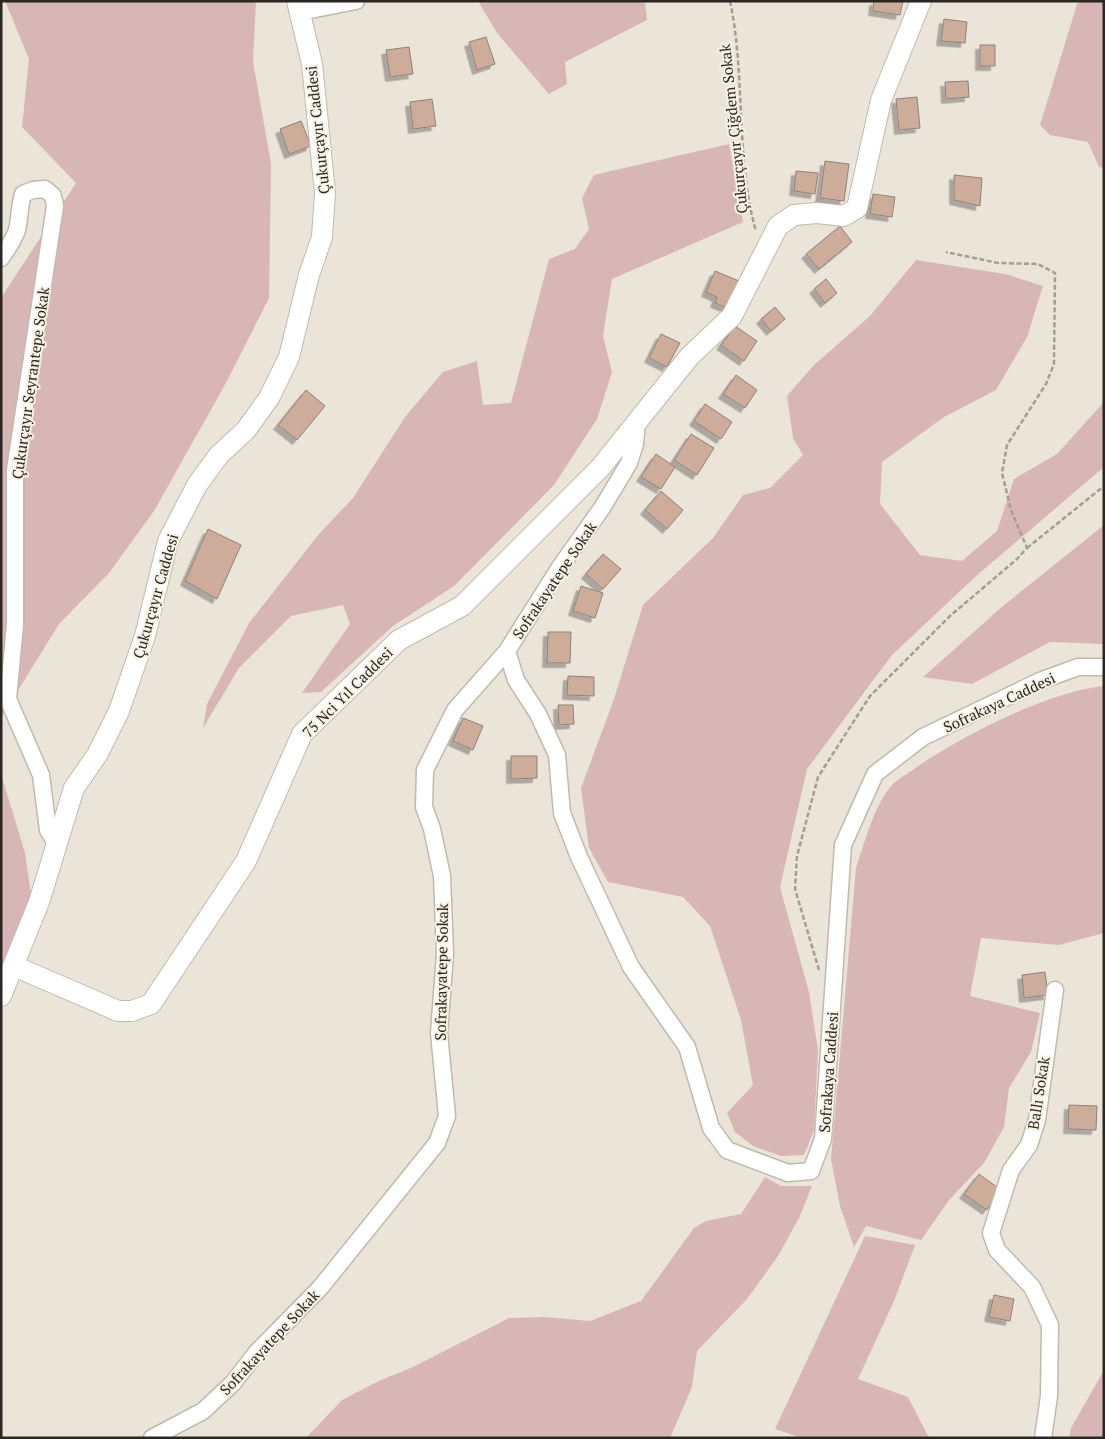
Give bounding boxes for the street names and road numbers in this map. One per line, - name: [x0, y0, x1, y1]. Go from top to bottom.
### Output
- street label: Çukurçayır Çiğdem Sokak: [714, 43, 752, 215]
- street label: Çukurçayır Caddesi: [300, 65, 334, 195]
- street label: Çukurçayır Seyrantepe Sokak: [7, 285, 53, 480]
- street label: Sofrakayatepe Sokak: [507, 517, 601, 643]
- street label: Çukurçayır Caddesi: [128, 531, 182, 661]
- street label: 75 Nci Yıl Caddesi: [297, 642, 397, 742]
- street label: Sofrakaya Caddesi: [940, 667, 1058, 737]
- street label: Sofrakayatepe Sokak: [430, 903, 452, 1041]
- street label: Sofrakaya Caddesi: [814, 1011, 842, 1133]
- street label: Ballı Sokak: [1022, 1055, 1054, 1131]
- street label: Sofrakayatepe Sokak: [215, 1285, 323, 1399]

